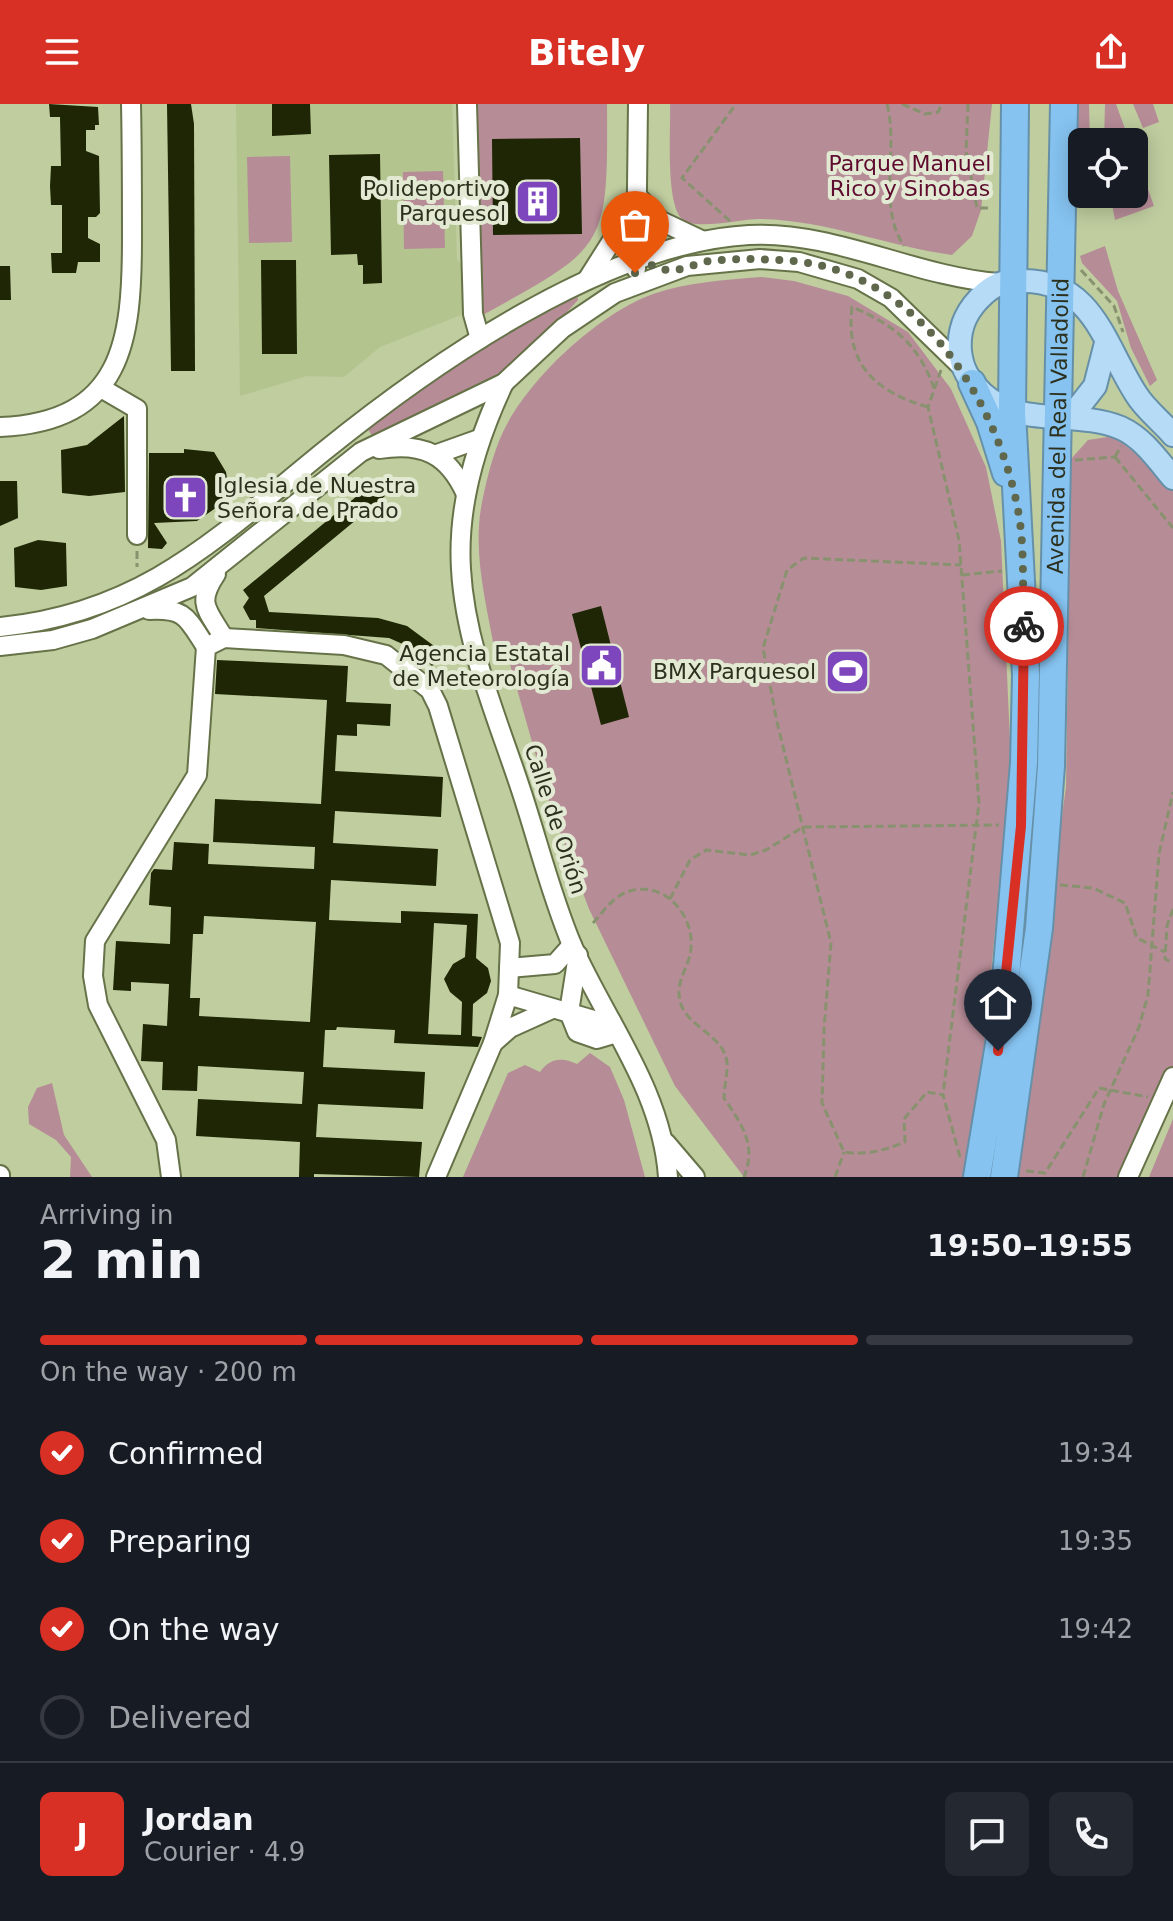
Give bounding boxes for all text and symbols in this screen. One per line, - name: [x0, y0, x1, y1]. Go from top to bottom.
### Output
- icon: menu: [40, 30, 84, 74]
- icon: share: [1089, 30, 1133, 74]
- text: Bitely: [528, 32, 645, 73]
- map controls: [1068, 128, 1148, 208]
- button: locate: [1068, 128, 1148, 208]
- park label: Parque Manuel Rico y Sinobas: [829, 151, 991, 201]
- place label: Polideportivo Parquesol: [363, 176, 506, 226]
- building icon: Polideportivo Parquesol: [513, 177, 561, 225]
- pin: [601, 191, 669, 273]
- icon: bag: [613, 203, 657, 247]
- street label: Avenida del Real Valladolid: [1043, 278, 1074, 574]
- place label: Iglesia de Nuestra Señora de Prado: [217, 473, 416, 523]
- church icon: Iglesia de Nuestra Señora de Prado: [162, 474, 210, 522]
- courier: [984, 586, 1064, 666]
- icon: bike: [1002, 604, 1046, 648]
- place label: Agencia Estatal de Meteorología: [392, 641, 570, 691]
- public building icon: Agencia Estatal de Meteorología: [577, 642, 625, 690]
- sports icon: BMX Parquesol: [823, 647, 871, 695]
- place label: BMX Parquesol: [653, 659, 816, 684]
- street label: Calle de Orión: [520, 741, 592, 897]
- pin: [964, 969, 1032, 1051]
- icon: home: [976, 981, 1020, 1025]
- text: Arriving in: [40, 1200, 174, 1230]
- text: 19:50–19:55: [927, 1228, 1133, 1263]
- text: 2 min: [40, 1230, 203, 1290]
- text: On the way · 200 m: [40, 1357, 297, 1387]
- icon: check: [40, 1431, 84, 1475]
- text: Confirmed: [108, 1436, 264, 1471]
- text: 19:34: [1058, 1438, 1133, 1468]
- icon: check: [40, 1519, 84, 1563]
- text: Preparing: [108, 1524, 252, 1559]
- text: 19:35: [1058, 1526, 1133, 1556]
- icon: check: [40, 1607, 84, 1651]
- text: On the way: [108, 1612, 280, 1647]
- text: 19:42: [1058, 1614, 1133, 1644]
- text: Delivered: [108, 1700, 252, 1735]
- button: chat: [945, 1792, 1029, 1876]
- button: phone: [1049, 1792, 1133, 1876]
- text: Jordan: [144, 1802, 254, 1837]
- text: J: [76, 1817, 88, 1852]
- text: Courier · 4.9: [144, 1837, 305, 1867]

